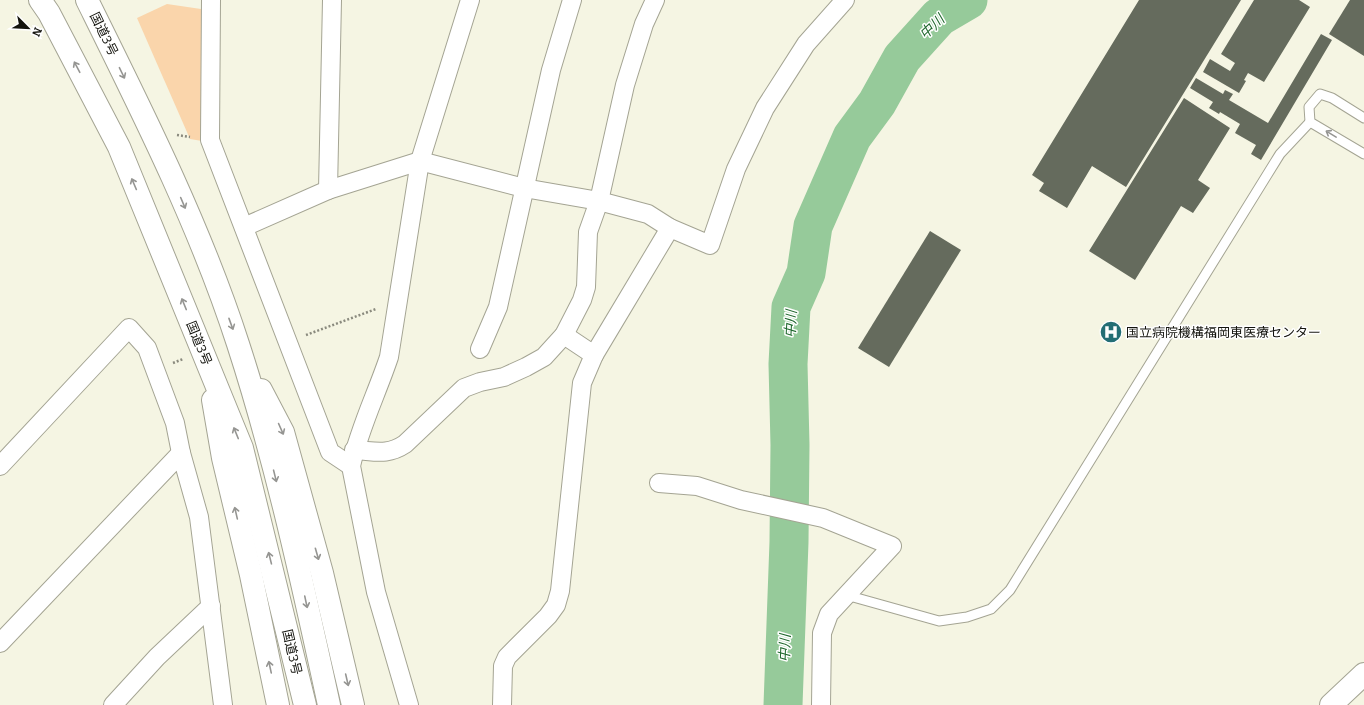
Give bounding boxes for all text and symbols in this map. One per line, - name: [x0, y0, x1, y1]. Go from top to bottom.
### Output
- north arrow: [8, 8, 48, 48]
- street label: 国道3号: [87, 10, 121, 58]
- water label: 中川: [916, 10, 949, 43]
- text: N: [29, 25, 44, 39]
- one-way arrow: [73, 62, 80, 74]
- one-way arrow: [119, 66, 127, 78]
- one-way arrow: [1326, 130, 1337, 138]
- one-way arrow: [130, 179, 137, 191]
- one-way arrow: [180, 197, 187, 209]
- one-way arrow: [179, 299, 187, 311]
- water label: 中川: [782, 308, 800, 338]
- one-way arrow: [228, 317, 235, 330]
- street label: 国道3号: [183, 319, 215, 367]
- hospital icon: 国立病院機構福岡東医療センター: [1098, 319, 1124, 345]
- place label: 国立病院機構福岡東医療センター: [1126, 325, 1321, 340]
- one-way arrow: [278, 423, 285, 435]
- one-way arrow: [232, 427, 240, 439]
- one-way arrow: [272, 469, 279, 482]
- one-way arrow: [232, 506, 240, 519]
- one-way arrow: [314, 547, 321, 560]
- one-way arrow: [265, 552, 273, 565]
- one-way arrow: [303, 595, 311, 608]
- street label: 国道3号: [279, 628, 305, 676]
- water label: 中川: [776, 632, 794, 662]
- one-way arrow: [266, 661, 274, 674]
- one-way arrow: [344, 673, 352, 686]

